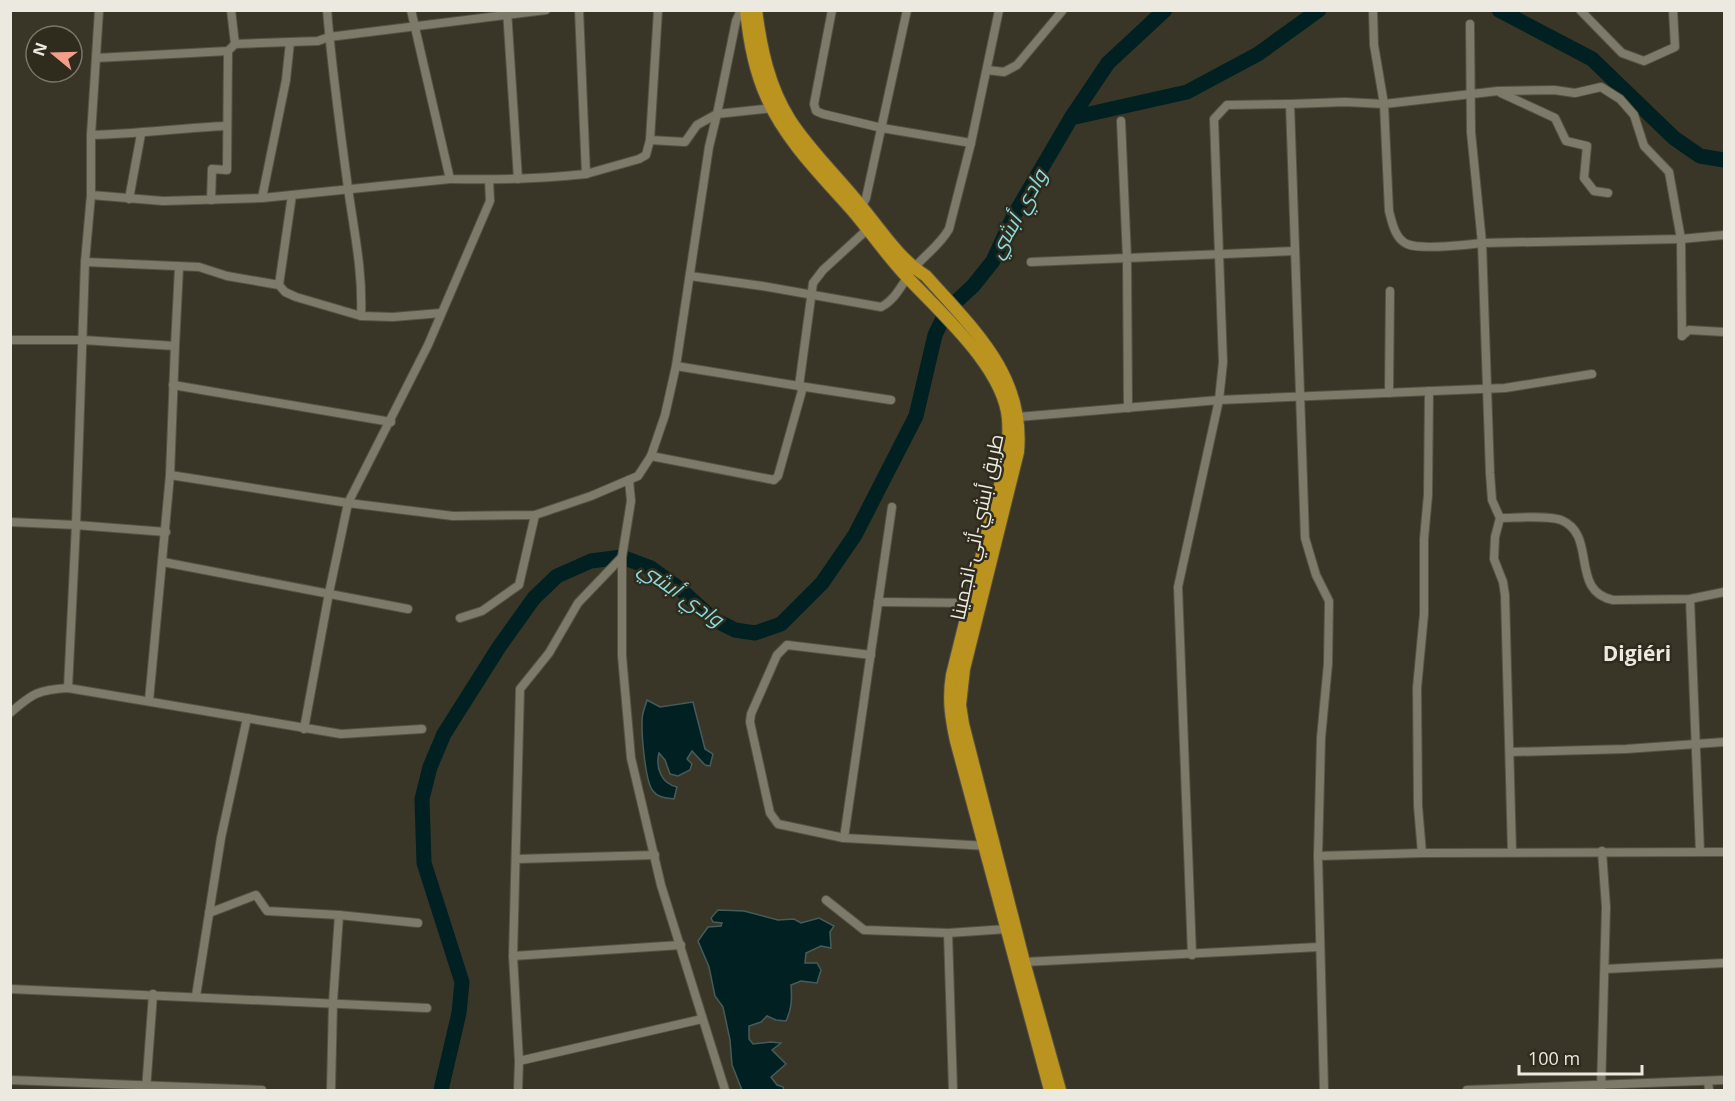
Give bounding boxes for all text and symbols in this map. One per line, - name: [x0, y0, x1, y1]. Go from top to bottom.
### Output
- north arrow: [24, 24, 84, 84]
- text: N: [27, 39, 52, 59]
- water label: وادي أبشي: [981, 163, 1057, 265]
- street label: طريق أبشي-أتي-انجمينا: [944, 431, 1012, 623]
- water label: وادي أبشي: [631, 554, 731, 637]
- district label: Digiéri: [1603, 639, 1671, 667]
- scale bar: [1519, 1038, 1642, 1076]
- text: 100 m: [1528, 1046, 1580, 1070]

